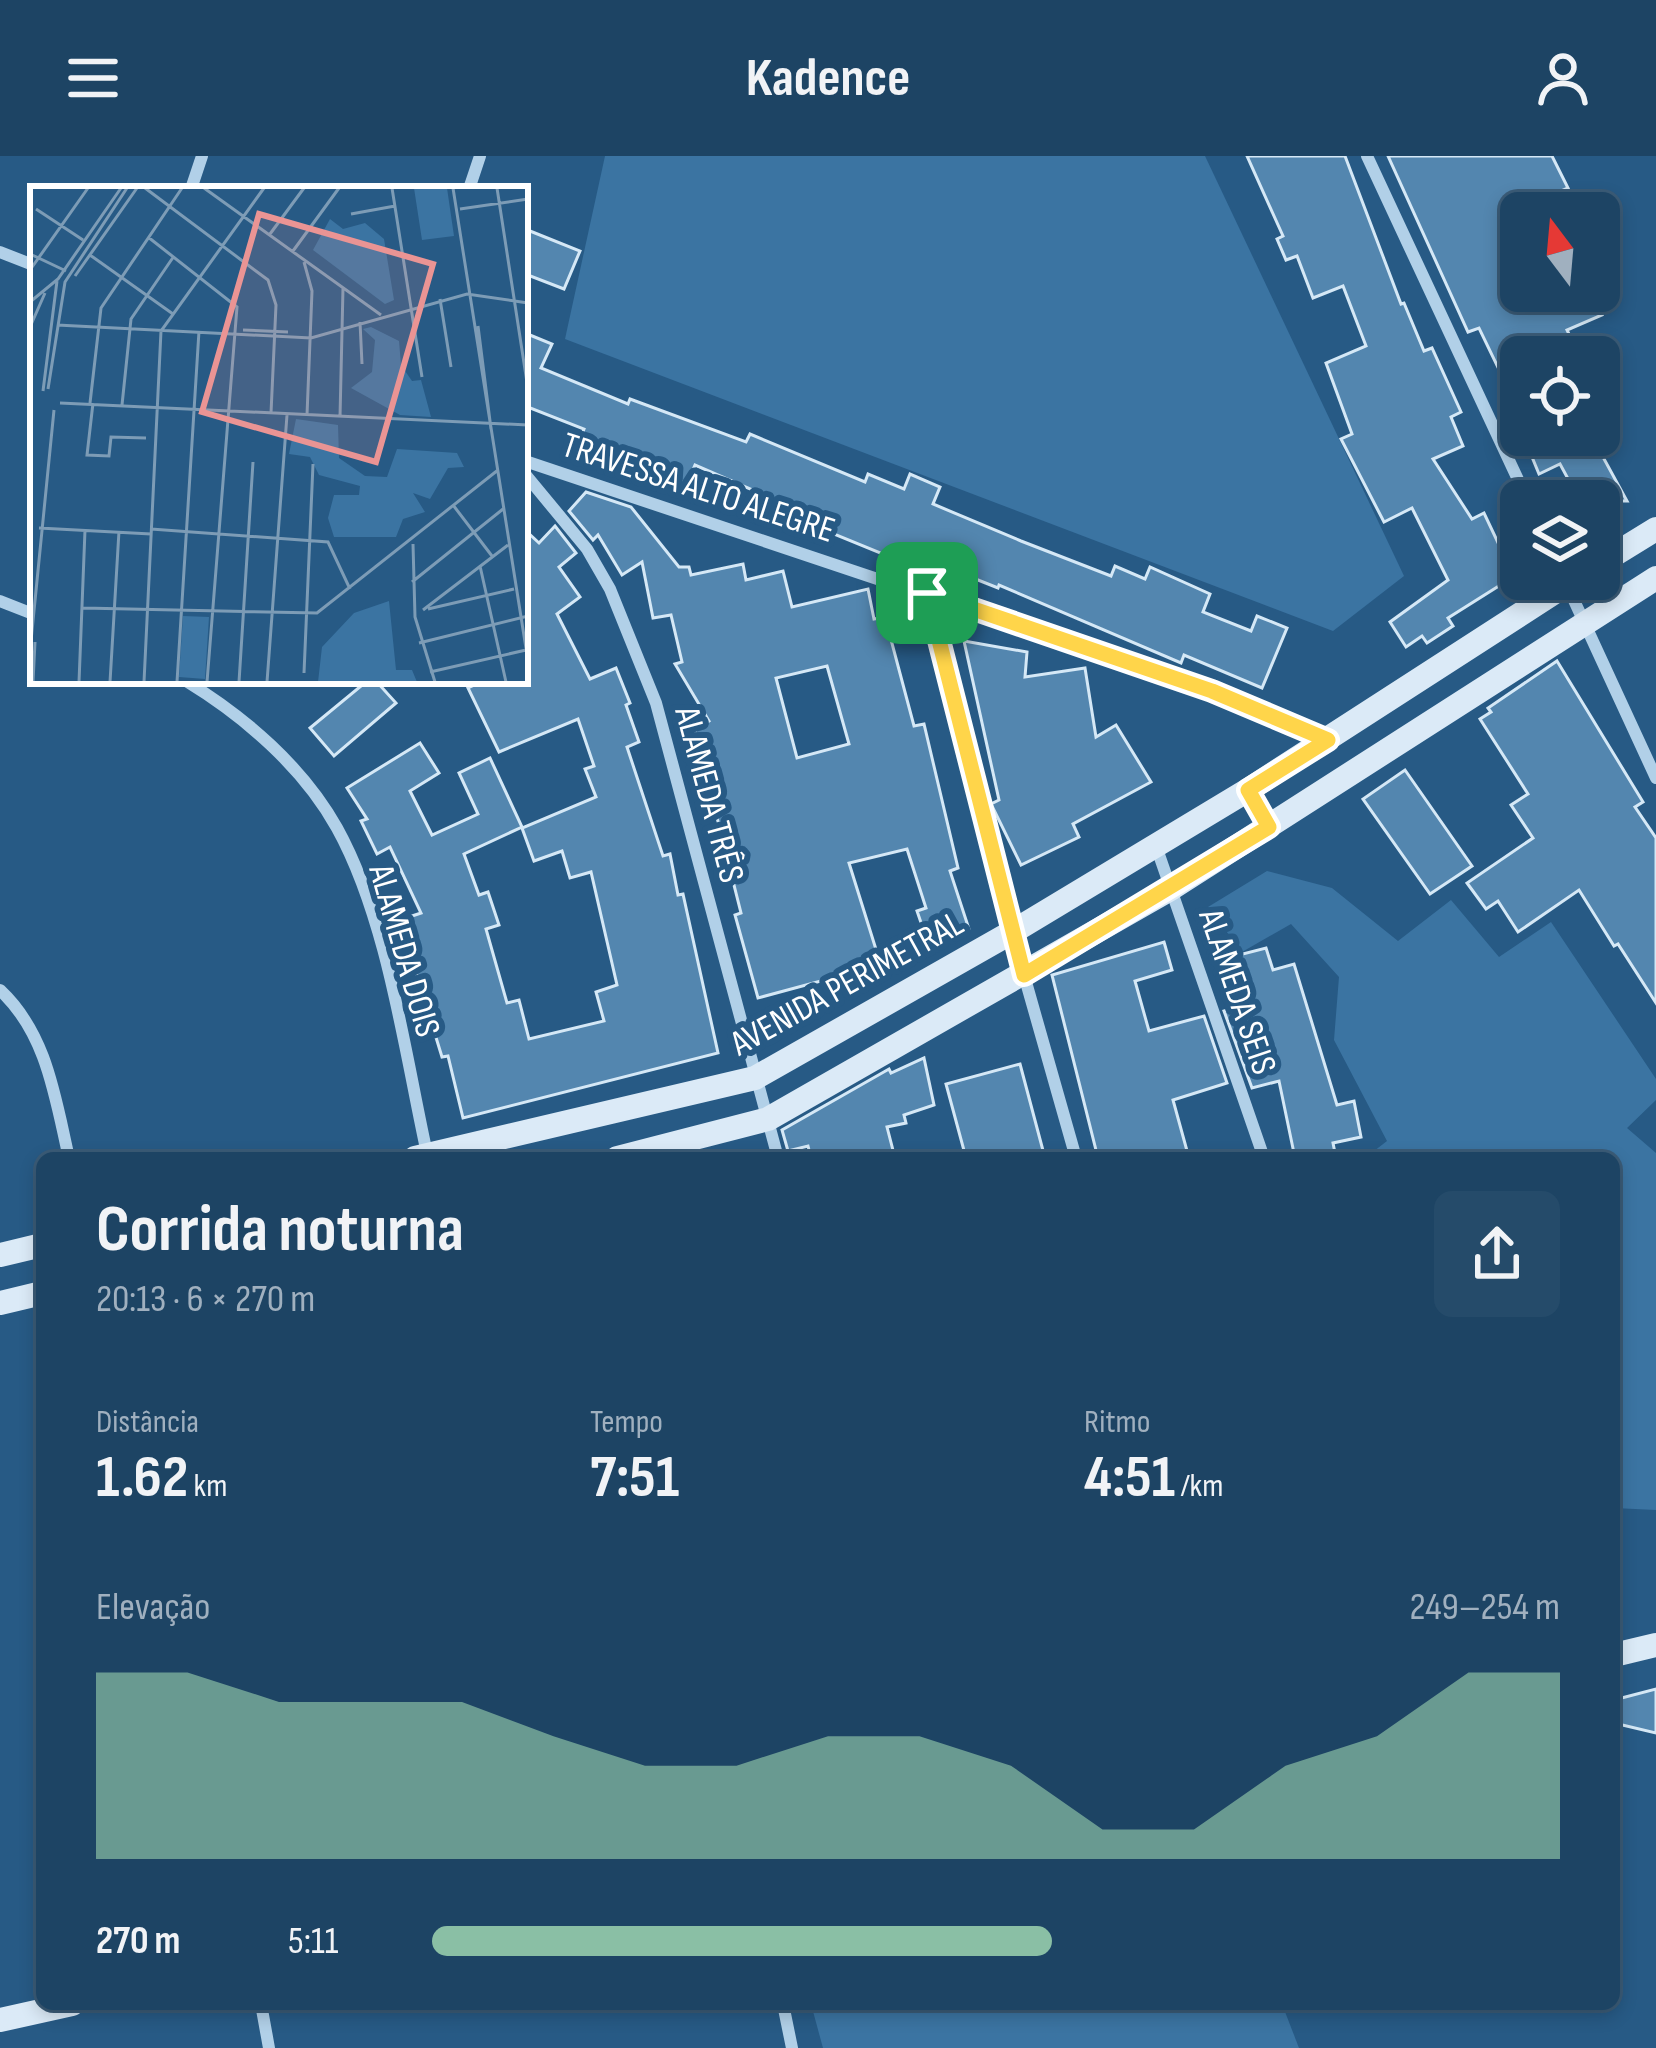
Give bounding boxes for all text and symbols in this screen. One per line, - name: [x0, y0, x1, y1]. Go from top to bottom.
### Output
- icon: menu: [60, 45, 126, 111]
- icon: person: [1530, 45, 1596, 111]
- text: Kadence: [746, 46, 910, 111]
- inset map: [30, 186, 528, 684]
- north arrow: [1500, 192, 1620, 312]
- map controls: [1500, 192, 1620, 600]
- button: locate: [1500, 336, 1620, 456]
- street label: TRAVESSA ALTO ALEGRE: [556, 424, 840, 553]
- button: layers: [1500, 480, 1620, 600]
- pin: [876, 542, 978, 644]
- icon: arrive: [894, 560, 960, 626]
- street label: ALAMEDA TRÊS: [664, 701, 753, 887]
- street label: ALAMEDA DOIS: [358, 859, 449, 1042]
- street label: AVENIDA PERIMETRAL: [723, 903, 971, 1066]
- street label: ALAMEDA SEIS: [1188, 903, 1285, 1080]
- text: Corrida noturna: [96, 1191, 464, 1270]
- button: share: [1434, 1191, 1560, 1317]
- text: 20:13 · 6 × 270 m: [96, 1276, 315, 1323]
- text: Distância: [96, 1402, 199, 1442]
- text: Tempo: [590, 1402, 663, 1442]
- text: Ritmo: [1084, 1402, 1150, 1442]
- text: 1.62: [96, 1442, 188, 1514]
- text: 7:51: [590, 1442, 679, 1514]
- text: 4:51: [1084, 1442, 1175, 1514]
- text: km: [188, 1466, 227, 1506]
- text: /km: [1175, 1466, 1223, 1506]
- text: Elevação: [96, 1584, 211, 1631]
- text: 249–254 m: [1409, 1584, 1560, 1631]
- text: 270 m: [96, 1918, 180, 1965]
- text: 5:11: [288, 1918, 338, 1965]

